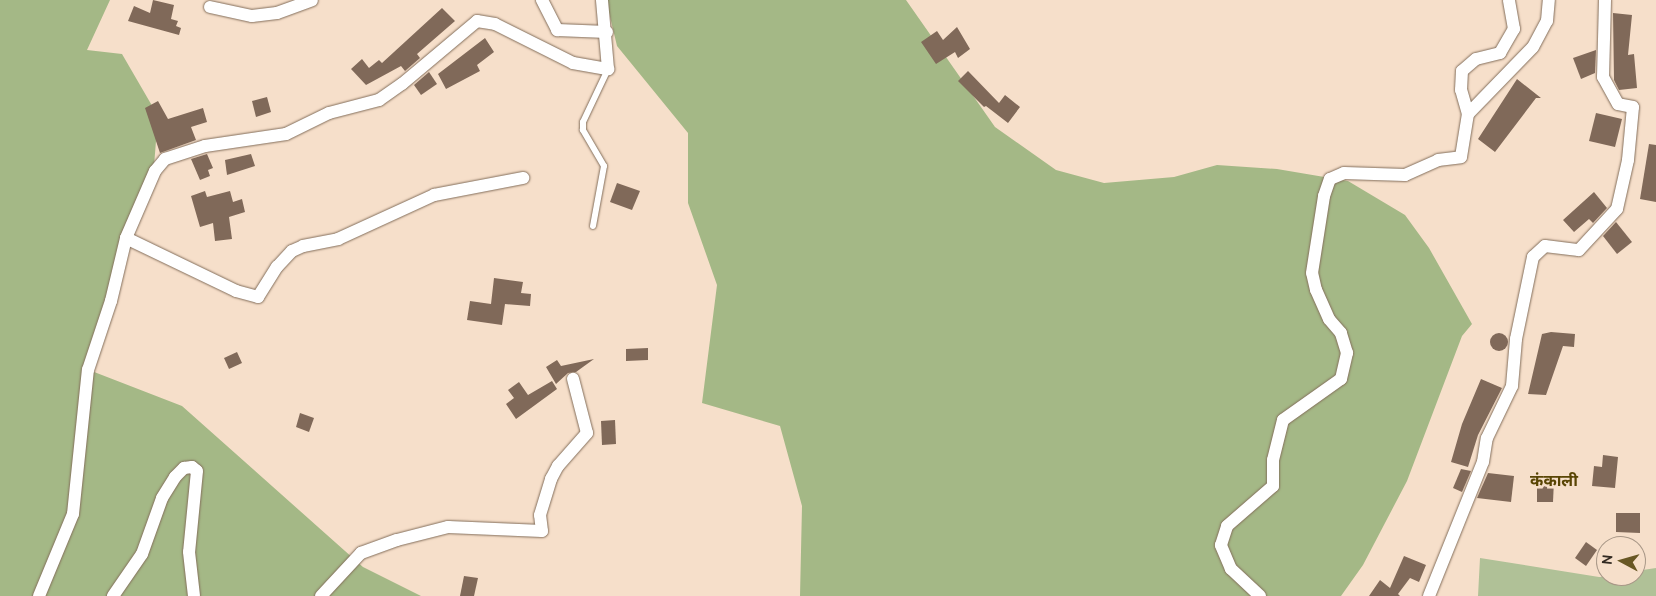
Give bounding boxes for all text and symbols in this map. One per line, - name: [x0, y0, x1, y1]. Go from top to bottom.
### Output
- district label: कंकाली: [1530, 471, 1578, 491]
- north arrow: [1596, 536, 1646, 586]
- text: N: [1598, 554, 1617, 565]

